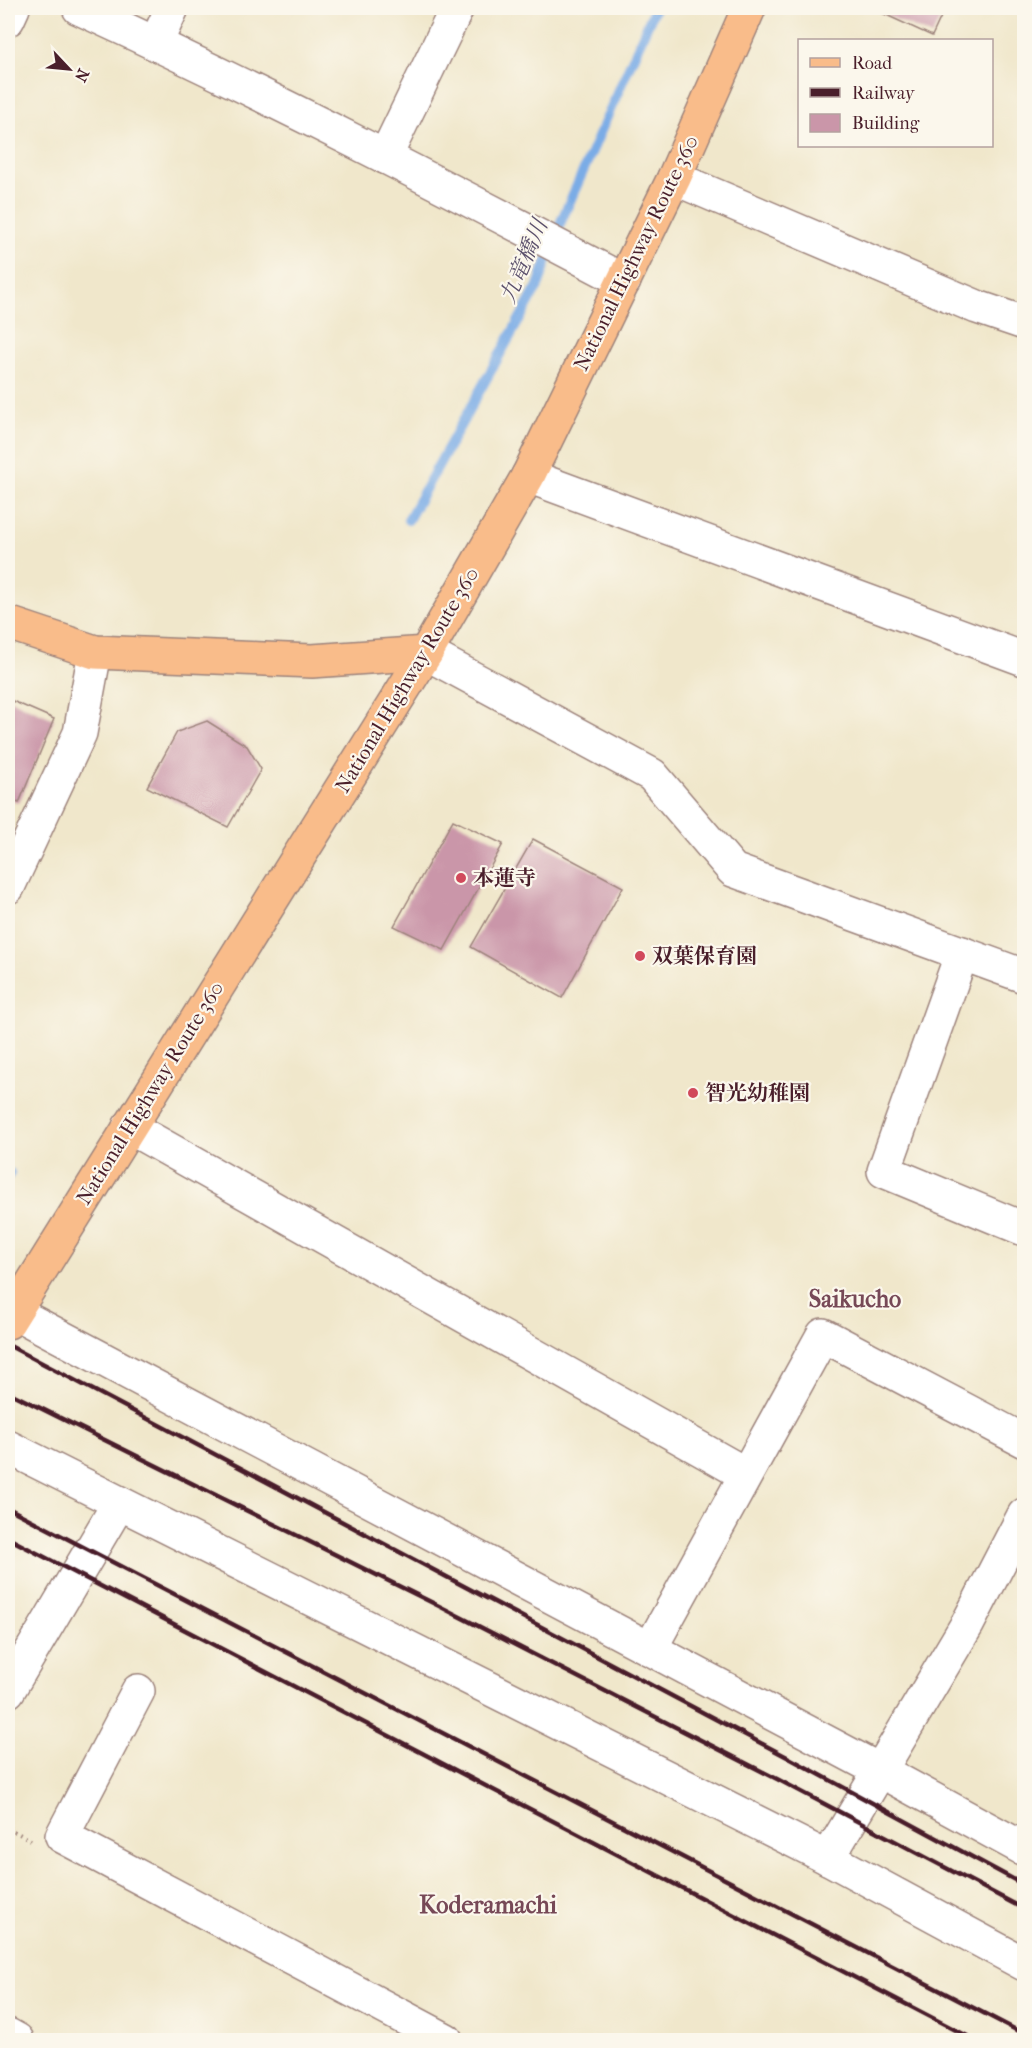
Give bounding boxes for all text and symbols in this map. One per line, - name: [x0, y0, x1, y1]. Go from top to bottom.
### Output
- north arrow: [39, 39, 99, 99]
- legend: [798, 39, 993, 147]
- text: Road: [852, 53, 892, 74]
- text: N: [70, 66, 93, 86]
- text: Railway: [852, 83, 916, 104]
- text: Building: [852, 113, 920, 134]
- street label: National Highway Route 360: [569, 132, 703, 374]
- water label: 九竜橋川: [495, 214, 554, 307]
- street label: National Highway Route 360: [330, 563, 484, 797]
- place label: 本蓮寺: [473, 866, 536, 890]
- marker: 本蓮寺: [454, 871, 468, 885]
- place label: 双葉保育園: [652, 944, 757, 968]
- marker: 双葉保育園: [633, 949, 647, 963]
- street label: National Highway Route 360: [71, 977, 229, 1209]
- place label: 智光幼稚園: [705, 1081, 810, 1105]
- marker: 智光幼稚園: [686, 1086, 700, 1100]
- district label: Saikucho: [809, 1285, 901, 1313]
- district label: Koderamachi: [419, 1891, 558, 1919]

